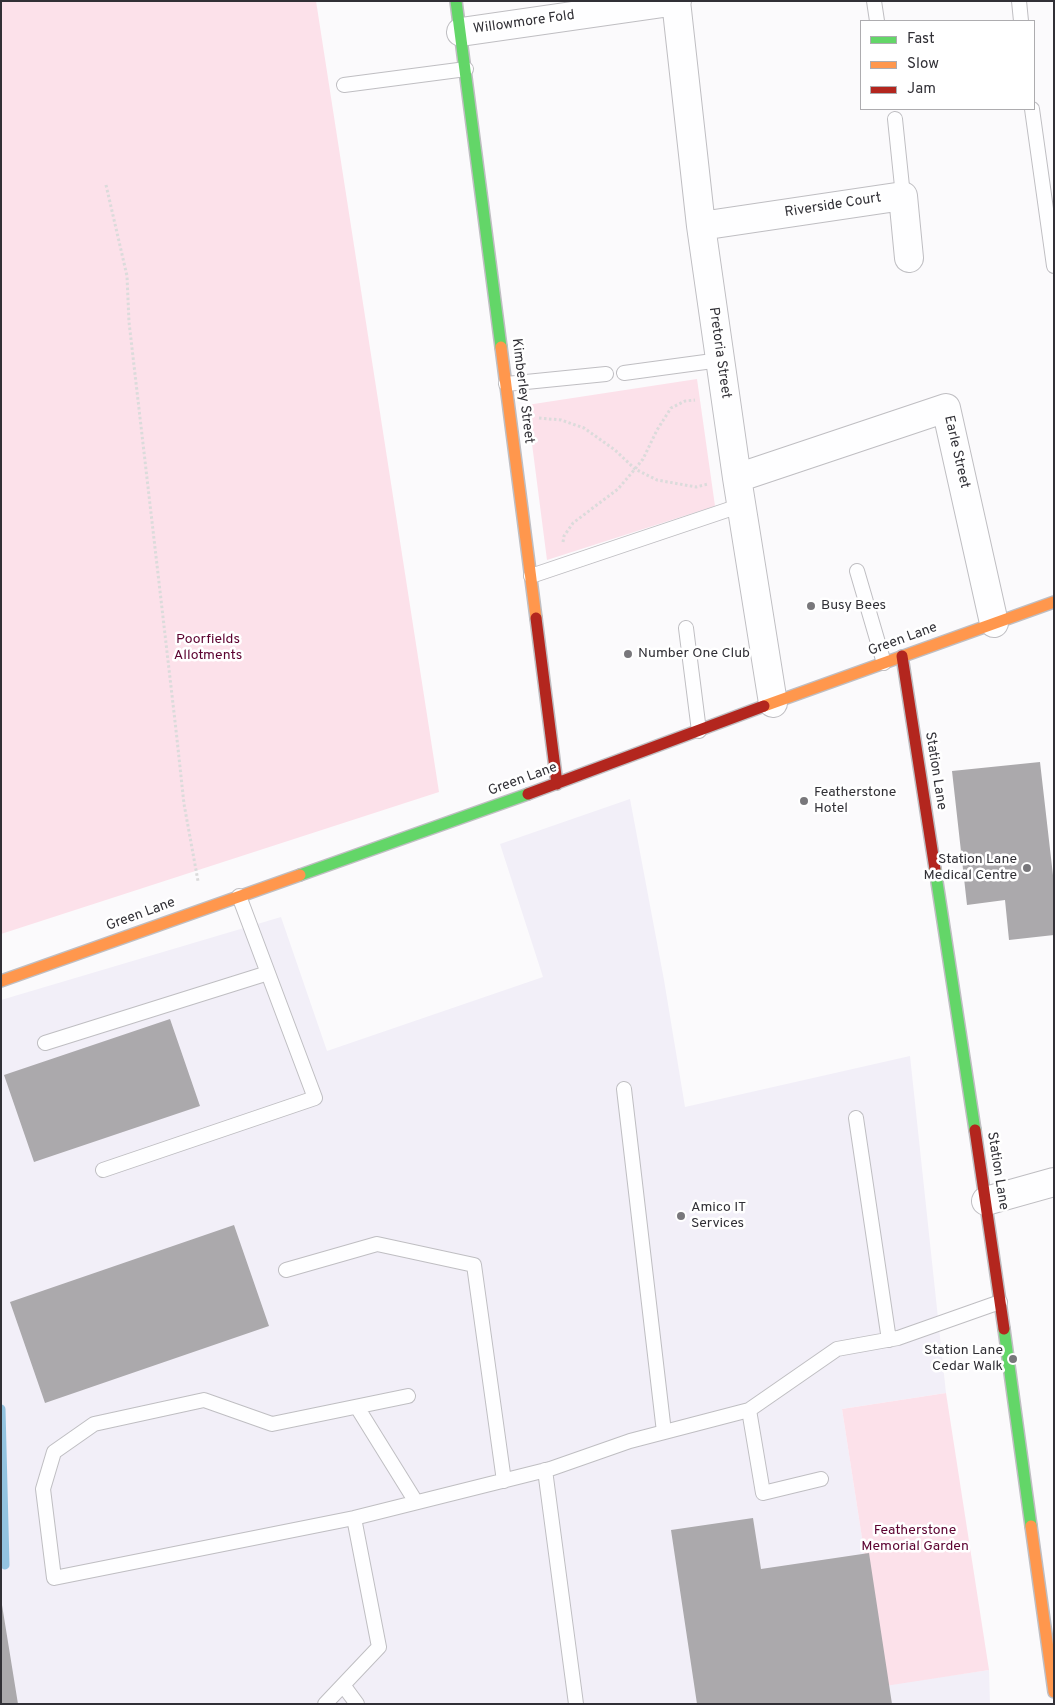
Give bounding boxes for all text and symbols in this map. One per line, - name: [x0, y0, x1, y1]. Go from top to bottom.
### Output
- street label: Willowmore Fold: [472, 8, 576, 38]
- legend: [860, 20, 1035, 110]
- text: Fast: [907, 30, 935, 49]
- text: Slow: [907, 55, 939, 74]
- text: Jam: [907, 80, 936, 99]
- street label: Riverside Court: [783, 190, 883, 222]
- street label: Pretoria Street: [704, 306, 734, 400]
- street label: Kimberley Street: [507, 337, 537, 445]
- street label: Earle Street: [939, 414, 973, 490]
- place label: Busy Bees: [821, 598, 886, 614]
- marker: Busy Bees: [805, 600, 817, 612]
- street label: Green Lane: [866, 620, 940, 660]
- park label: Poorfields Allotments: [174, 632, 242, 664]
- place label: Number One Club: [638, 646, 750, 662]
- marker: Number One Club: [622, 648, 634, 660]
- street label: Station Lane: [921, 731, 949, 811]
- street label: Green Lane: [486, 760, 560, 800]
- place label: Featherstone Hotel: [814, 785, 896, 818]
- marker: Featherstone Hotel: [798, 795, 810, 807]
- place label: Station Lane Medical Centre: [923, 852, 1017, 884]
- marker: Station Lane Medical Centre: [1021, 862, 1033, 874]
- street label: Green Lane: [104, 895, 178, 935]
- street label: Station Lane: [983, 1131, 1011, 1211]
- place label: Amico IT Services: [691, 1200, 746, 1232]
- marker: Amico IT Services: [675, 1210, 687, 1222]
- place label: Station Lane Cedar Walk: [924, 1343, 1003, 1375]
- marker: Station Lane Cedar Walk: [1007, 1353, 1019, 1365]
- park label: Featherstone Memorial Garden: [861, 1523, 969, 1555]

